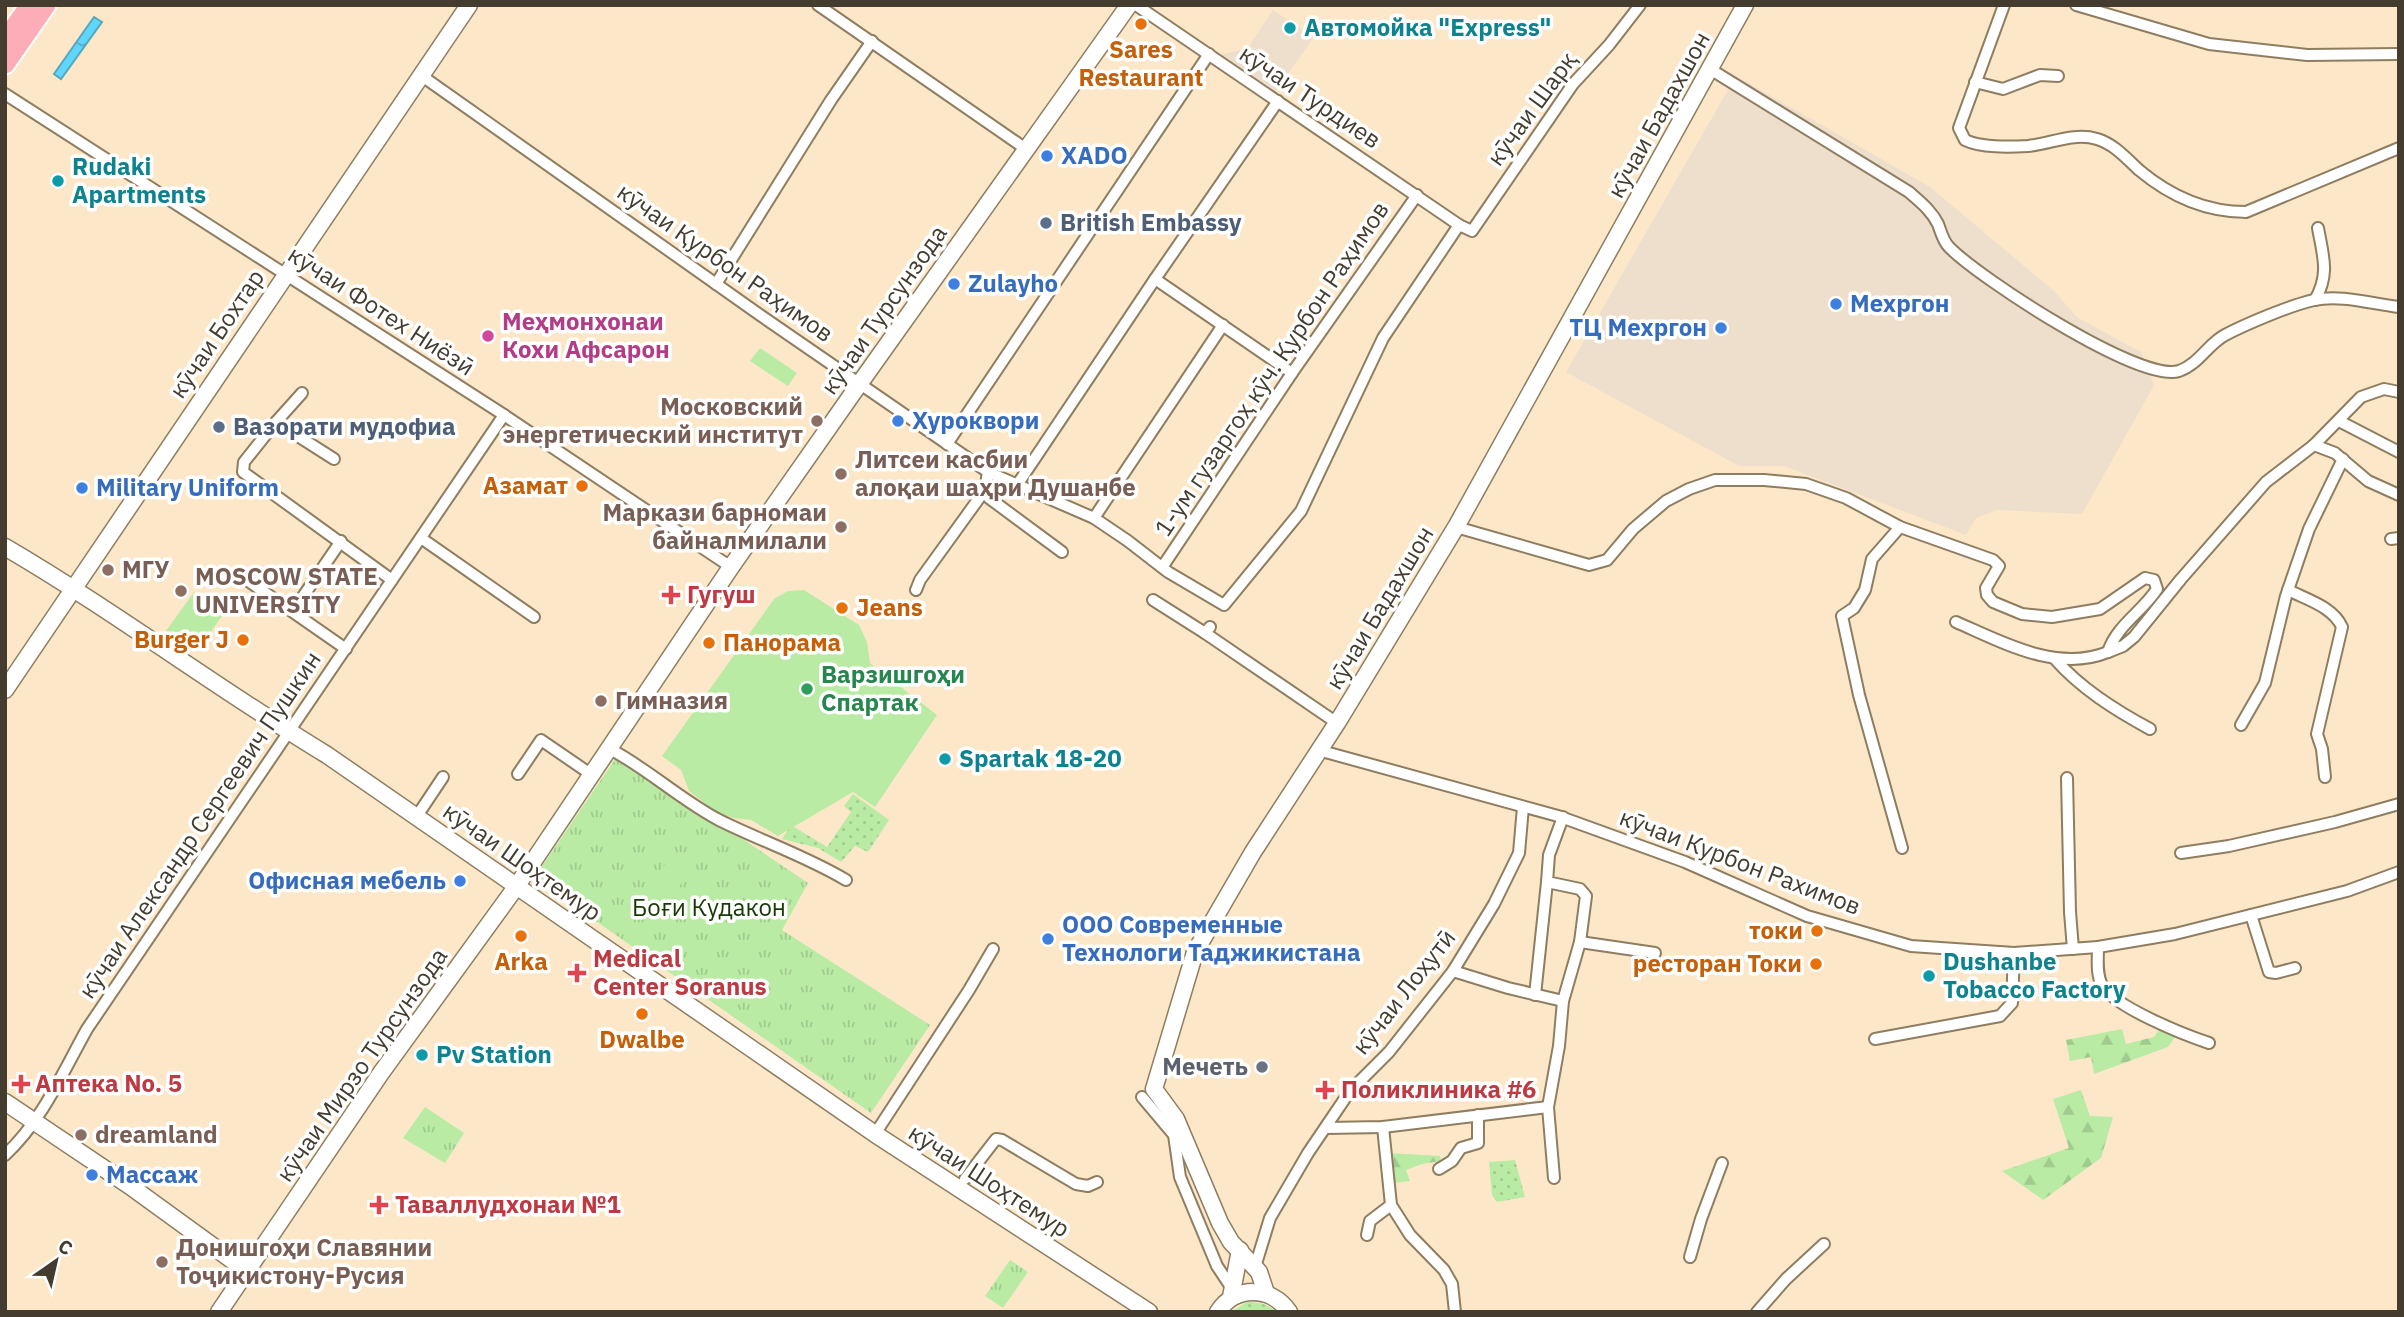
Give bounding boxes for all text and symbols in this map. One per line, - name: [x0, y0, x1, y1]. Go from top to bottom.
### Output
- place label: Автомойка "Express": [1304, 11, 1551, 43]
- marker: Sares Restaurant: [1133, 16, 1149, 32]
- marker: Автомойка "Express": [1282, 20, 1298, 36]
- street label: кӯчаи Бадахшон: [1599, 26, 1717, 203]
- place label: Sares Restaurant: [1079, 33, 1203, 93]
- street label: кӯчаи Турдиев: [1234, 37, 1388, 155]
- street label: кӯчаи Шарқ: [1479, 45, 1583, 172]
- place label: XADO: [1061, 139, 1128, 171]
- marker: XADO: [1039, 148, 1055, 164]
- place label: Rudaki Apartments: [72, 150, 206, 210]
- marker: Rudaki Apartments: [50, 173, 66, 189]
- street label: кӯчаи Қурбон Раҳимов: [611, 175, 840, 349]
- street label: 1-ум гузаргоҳ кӯч. Қурбон Раҳимов: [1147, 195, 1396, 542]
- place label: British Embassy: [1060, 206, 1242, 238]
- marker: British Embassy: [1038, 215, 1054, 231]
- street label: кӯчаи Турсунзода: [813, 218, 954, 401]
- street label: кӯчаи Фотех Ниёзӣ: [282, 238, 481, 382]
- street label: кӯчаи Бохтар: [161, 263, 271, 404]
- place label: Zulayho: [968, 267, 1058, 299]
- marker: Zulayho: [946, 276, 962, 292]
- place label: Мехргон: [1850, 287, 1949, 319]
- marker: Мехргон: [1828, 296, 1844, 312]
- place label: Меҳмонхонаи Кохи Афсарон: [502, 305, 670, 365]
- place label: ТЦ Мехргон: [1569, 311, 1707, 343]
- marker: ТЦ Мехргон: [1713, 320, 1729, 336]
- marker: Меҳмонхонаи Кохи Афсарон: [480, 328, 496, 344]
- place label: Московский энергетический институт: [502, 390, 803, 450]
- place label: Хуроквори: [912, 404, 1039, 436]
- place label: Вазорати мудофиа: [233, 410, 456, 442]
- marker: Московский энергетический институт: [809, 413, 825, 429]
- marker: Хуроквори: [890, 413, 906, 429]
- marker: Вазорати мудофиа: [211, 419, 227, 435]
- place label: Литсеи касбии алоқаи шаҳри Душанбе: [855, 443, 1136, 503]
- marker: Литсеи касбии алоқаи шаҳри Душанбе: [833, 466, 849, 482]
- place label: Азамат: [483, 469, 568, 501]
- place label: Military Uniform: [96, 471, 279, 503]
- marker: Азамат: [574, 478, 590, 494]
- marker: Military Uniform: [74, 480, 90, 496]
- place label: Маркази барномаи байналмилали: [603, 496, 827, 556]
- marker: Маркази барномаи байналмилали: [833, 519, 849, 535]
- street label: кӯчаи Бадахшон: [1318, 520, 1441, 695]
- place label: МГУ: [122, 553, 169, 585]
- place label: MOSCOW STATE UNIVERSITY: [195, 560, 378, 620]
- marker: МГУ: [100, 562, 116, 578]
- place label: Гугуш: [687, 578, 756, 610]
- marker: MOSCOW STATE UNIVERSITY: [173, 583, 189, 599]
- marker: Гугуш: [661, 585, 681, 605]
- place label: Jeans: [856, 591, 923, 623]
- marker: Jeans: [834, 600, 850, 616]
- place label: Burger J: [134, 623, 229, 655]
- place label: Панорама: [723, 626, 841, 658]
- marker: Burger J: [235, 632, 251, 648]
- marker: Панорама: [701, 635, 717, 651]
- street label: кӯчаи Александр Сергеевич Пушкин: [71, 645, 328, 1004]
- place label: Варзишгоҳи Спартак: [821, 658, 965, 718]
- marker: Варзишгоҳи Спартак: [799, 681, 815, 697]
- place label: Гимназия: [615, 684, 728, 716]
- marker: Гимназия: [593, 693, 609, 709]
- place label: Spartak 18-20: [959, 742, 1122, 774]
- marker: Spartak 18-20: [937, 751, 953, 767]
- street label: кӯчаи Шоҳтемур: [437, 795, 608, 928]
- street label: кӯчаи Курбон Рахимов: [1615, 800, 1865, 922]
- place label: Офисная мебель: [248, 864, 446, 896]
- marker: Офисная мебель: [452, 873, 468, 889]
- park label: Боғи Кудакон: [632, 891, 786, 923]
- place label: ООО Современные Технологи Таджикистана: [1062, 908, 1361, 968]
- place label: токи: [1749, 914, 1803, 946]
- street label: кӯчаи Лоҳутӣ: [1344, 922, 1462, 1061]
- marker: токи: [1809, 923, 1825, 939]
- marker: Arka: [513, 928, 529, 944]
- marker: ООО Современные Технологи Таджикистана: [1040, 931, 1056, 947]
- street label: кӯчаи Мирзо Турсунзода: [268, 941, 454, 1188]
- place label: Medical Center Soranus: [593, 942, 767, 1002]
- place label: Arka: [494, 945, 548, 977]
- place label: Dushanbe Tobacco Factory: [1943, 945, 2126, 1005]
- place label: ресторан Токи: [1633, 947, 1802, 979]
- marker: ресторан Токи: [1808, 956, 1824, 972]
- marker: Medical Center Soranus: [567, 963, 587, 983]
- marker: Dushanbe Tobacco Factory: [1921, 968, 1937, 984]
- marker: Dwalbe: [634, 1006, 650, 1022]
- place label: Dwalbe: [599, 1023, 685, 1055]
- place label: Pv Station: [436, 1038, 552, 1070]
- marker: Pv Station: [414, 1047, 430, 1063]
- place label: Мечеть: [1162, 1050, 1248, 1082]
- marker: Мечеть: [1254, 1059, 1270, 1075]
- place label: Аптека No. 5: [35, 1067, 182, 1099]
- place label: Поликлиника #6: [1341, 1073, 1536, 1105]
- marker: Аптека No. 5: [13, 1076, 29, 1092]
- marker: Поликлиника #6: [1315, 1080, 1335, 1100]
- street label: кӯчаи Шоҳтемур: [903, 1116, 1076, 1244]
- place label: dreamland: [95, 1118, 218, 1150]
- marker: dreamland: [73, 1127, 89, 1143]
- place label: Массаж: [106, 1158, 198, 1190]
- marker: Массаж: [84, 1167, 100, 1183]
- place label: Таваллудхонаи №1: [395, 1188, 621, 1220]
- marker: Таваллудхонаи №1: [369, 1195, 389, 1215]
- north arrow: [21, 1226, 91, 1296]
- place label: Донишгоҳи Славянии Тоҷикистону-Русия: [176, 1231, 432, 1291]
- text: С: [54, 1233, 77, 1260]
- marker: Донишгоҳи Славянии Тоҷикистону-Русия: [154, 1254, 170, 1270]

